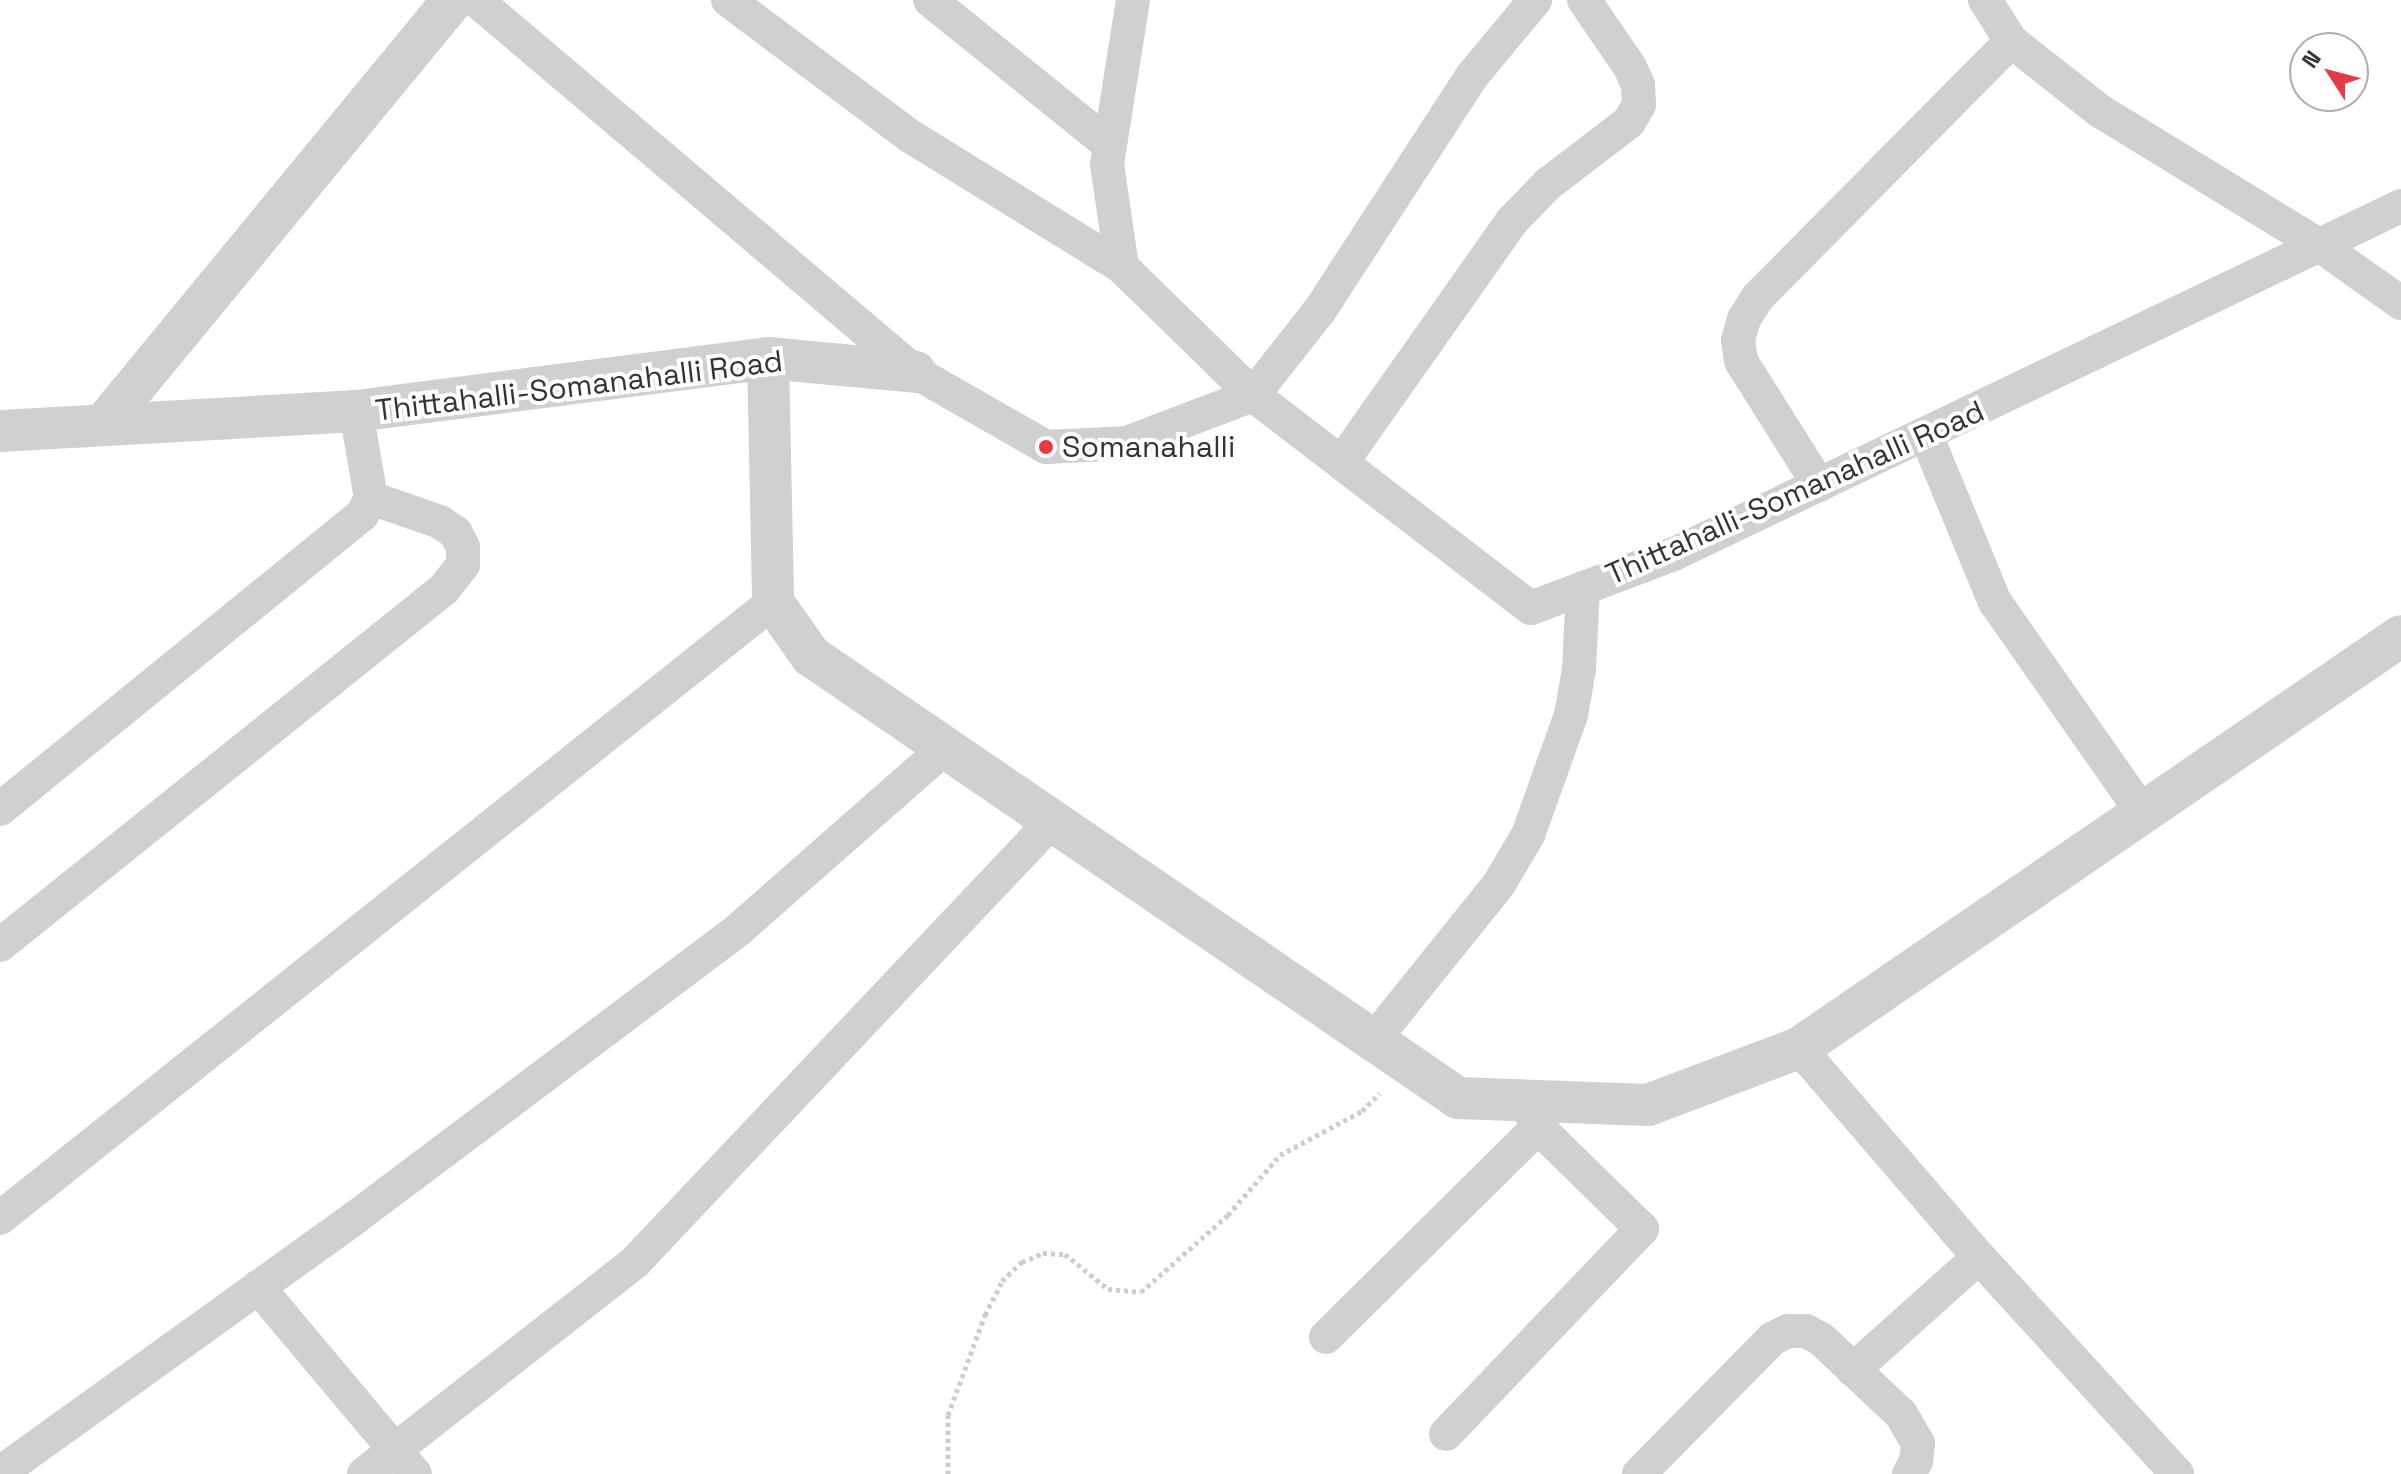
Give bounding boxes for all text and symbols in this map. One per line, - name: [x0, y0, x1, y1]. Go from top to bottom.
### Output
- north arrow: [2289, 32, 2369, 112]
- text: N: [2296, 45, 2327, 73]
- street label: Thittahalli-Somanahalli Road: [373, 343, 785, 429]
- street label: Thittahalli-Somanahalli Road: [1600, 393, 1990, 593]
- place label: Somanahalli: [1062, 429, 1235, 465]
- marker: Somanahalli: [1037, 438, 1055, 456]

